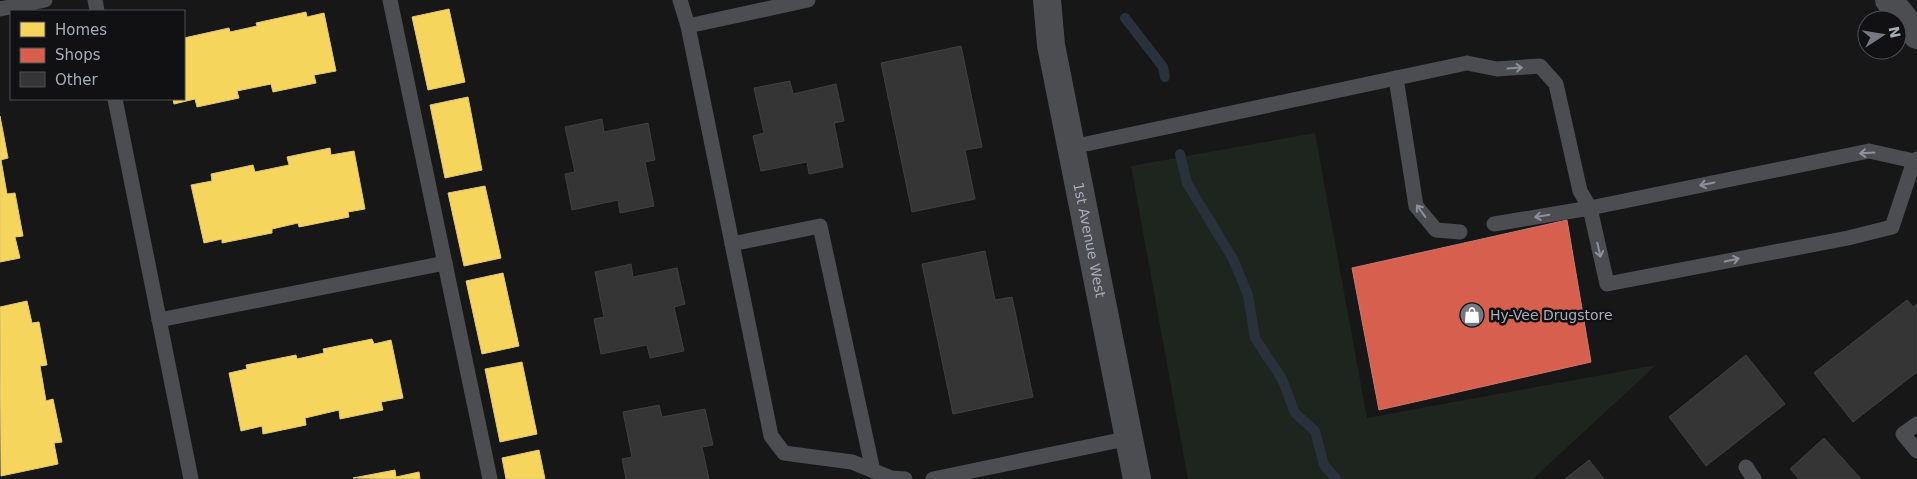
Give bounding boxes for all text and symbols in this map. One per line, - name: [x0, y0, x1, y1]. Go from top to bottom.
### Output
- legend: [10, 10, 185, 100]
- north arrow: [1857, 10, 1907, 60]
- text: Homes: [55, 21, 107, 39]
- text: N: [1886, 25, 1904, 40]
- text: Shops: [55, 46, 101, 64]
- one-way arrow: [1507, 63, 1523, 73]
- text: Other: [55, 71, 98, 89]
- one-way arrow: [1859, 148, 1875, 157]
- one-way arrow: [1700, 180, 1716, 189]
- street label: 1st Avenue West: [1070, 181, 1109, 300]
- one-way arrow: [1416, 204, 1426, 218]
- one-way arrow: [1534, 212, 1550, 222]
- one-way arrow: [1595, 241, 1604, 257]
- one-way arrow: [1724, 255, 1740, 265]
- shop icon: Hy-Vee Drugstore: [1459, 302, 1485, 328]
- place label: Hy-Vee Drugstore: [1490, 307, 1613, 323]

